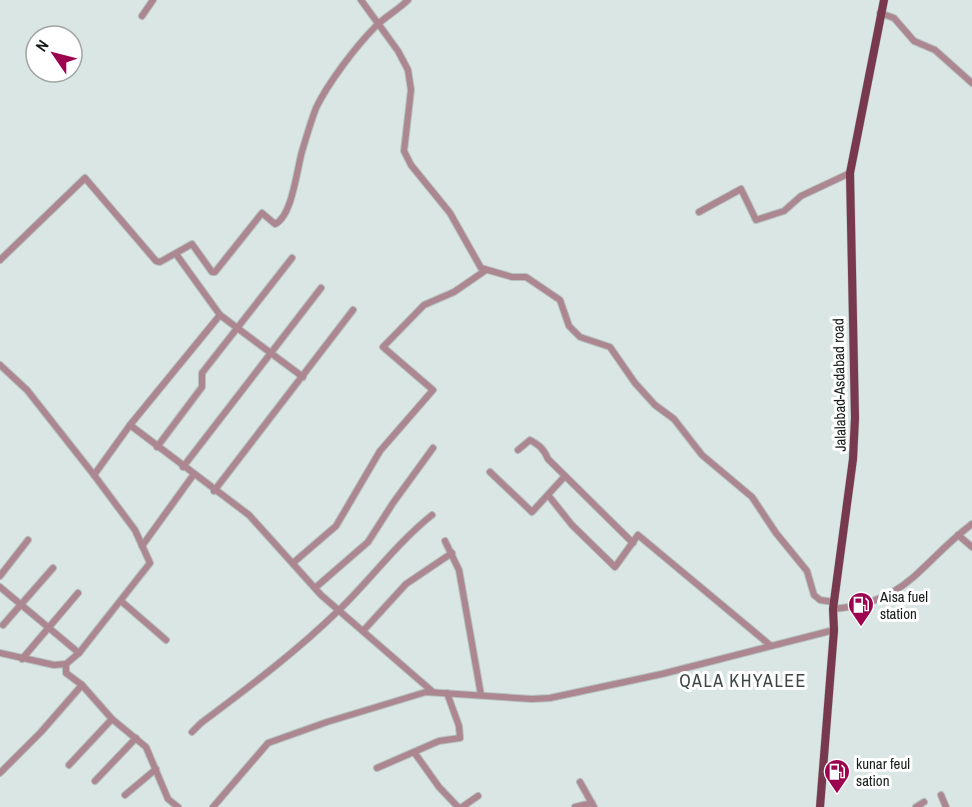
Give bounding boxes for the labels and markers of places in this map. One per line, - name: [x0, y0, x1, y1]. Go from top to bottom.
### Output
- place label: Aisa fuel station: [879, 586, 928, 624]
- fuel station icon: Aisa fuel station: [846, 590, 876, 628]
- place label: kunar feul sation: [856, 753, 910, 791]
- fuel station icon: kunar feul sation: [822, 757, 852, 795]

